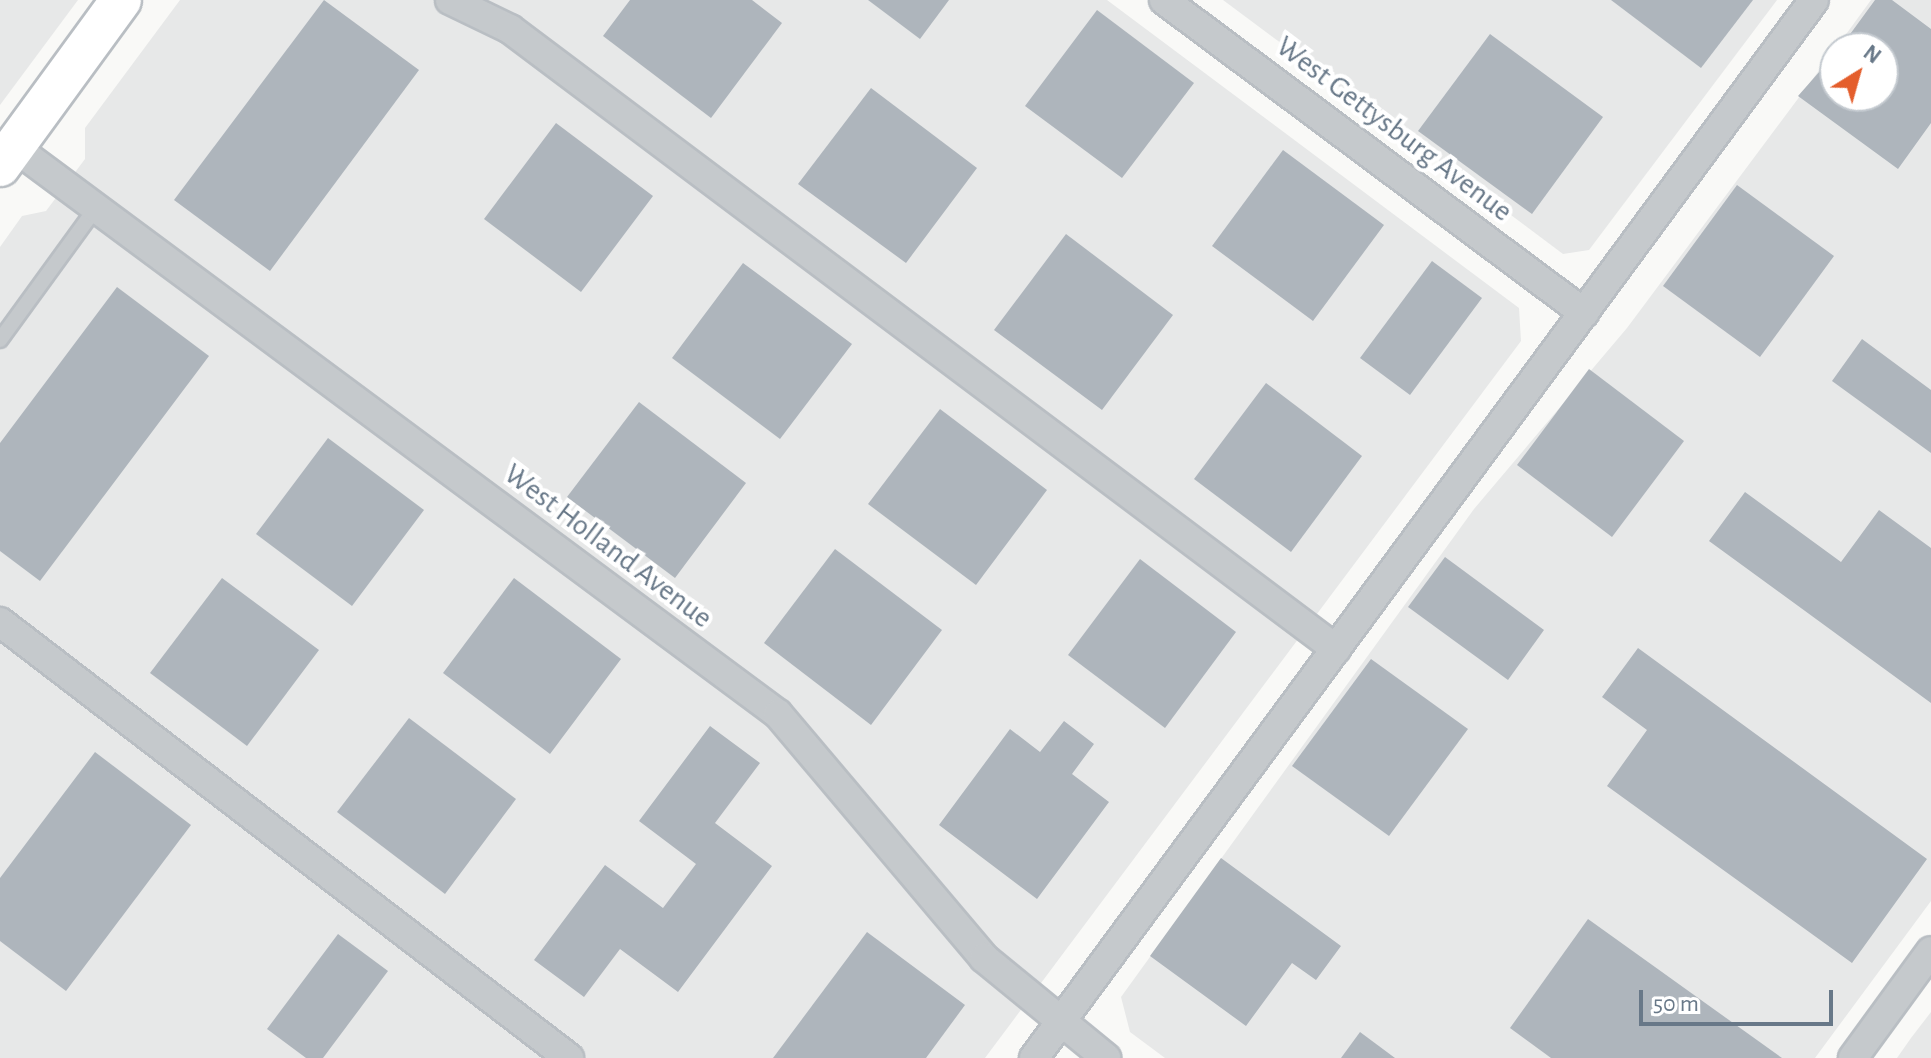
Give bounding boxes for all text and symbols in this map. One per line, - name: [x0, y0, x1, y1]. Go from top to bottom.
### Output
- street label: West Gettysburg Avenue: [1269, 28, 1519, 230]
- north arrow: [1819, 32, 1899, 112]
- text: N: [1860, 41, 1885, 68]
- street label: West Holland Avenue: [497, 456, 719, 636]
- scale bar: [1643, 974, 1837, 1024]
- text: 50 m: [1653, 992, 1699, 1016]

